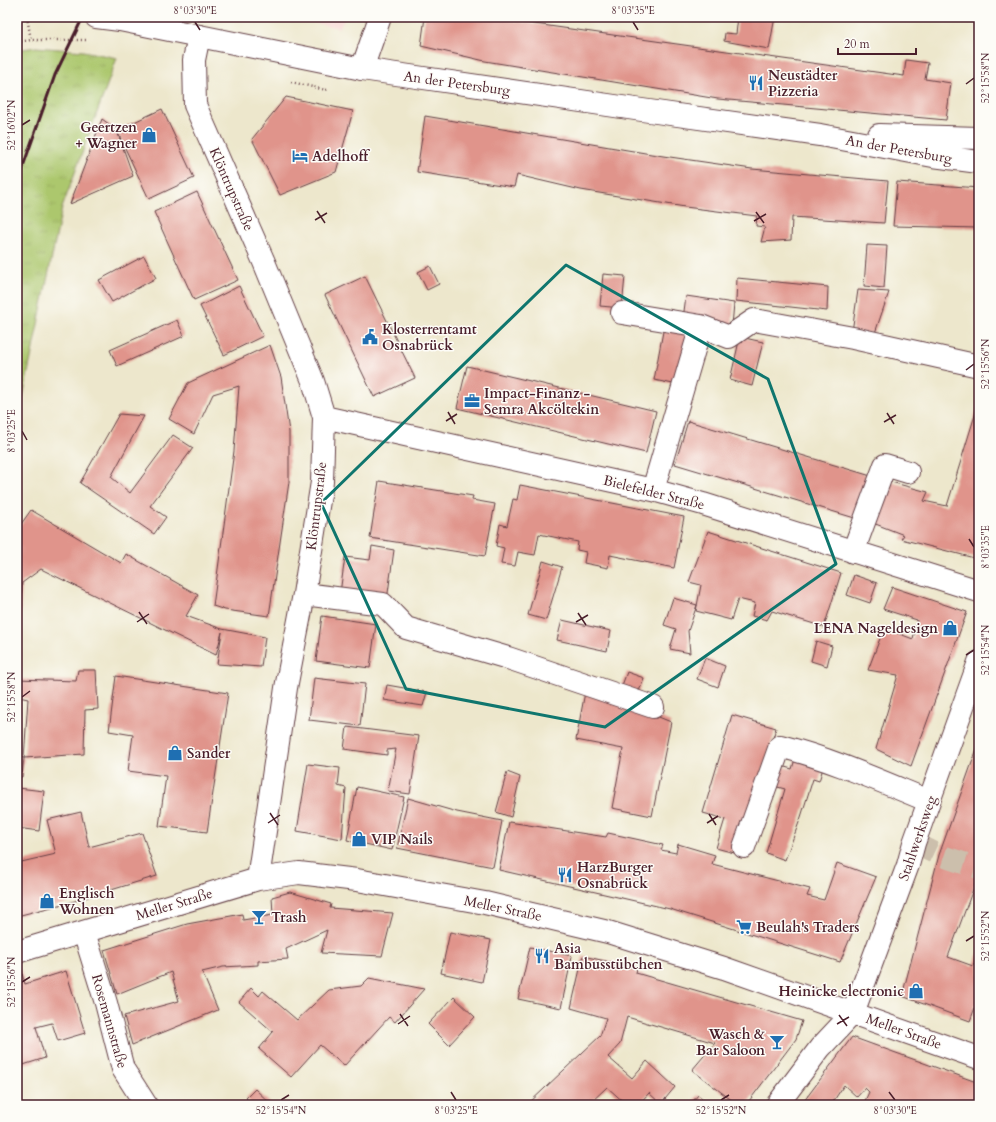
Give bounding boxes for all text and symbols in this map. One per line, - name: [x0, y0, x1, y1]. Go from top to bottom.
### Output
- text: 8°03'30"E: [173, 4, 217, 18]
- text: 8°03'35"E: [611, 4, 655, 18]
- scale bar: [838, 30, 916, 56]
- text: 20 m: [844, 36, 871, 52]
- text: 52°15'58"N: [979, 52, 993, 103]
- place label: Neustädter Pizzeria: [768, 66, 838, 101]
- street label: An der Petersburg: [402, 67, 512, 100]
- restaurant icon: Neustädter Pizzeria: [747, 74, 765, 92]
- text: 52°16'02"N: [5, 99, 19, 150]
- place label: Geertzen + Wagner: [75, 118, 137, 153]
- shop icon: Geertzen + Wagner: [140, 126, 158, 144]
- street label: An der Petersburg: [844, 131, 954, 168]
- street label: Klöntrupstraße: [205, 145, 258, 234]
- hotel icon: Adelhoff: [291, 147, 309, 165]
- place label: Adelhoff: [312, 147, 370, 166]
- place label: Klosterrentamt Osnabrück: [382, 320, 477, 355]
- public building icon: Klosterrentamt Osnabrück: [361, 328, 379, 346]
- text: 52°15'56"N: [979, 338, 993, 389]
- place label: Impact-Finanz - Semra Akcöltekin: [484, 384, 599, 419]
- office icon: Impact-Finanz - Semra Akcöltekin: [463, 392, 481, 410]
- text: 8°03'25"E: [5, 409, 19, 453]
- street label: Klöntrupstraße: [302, 461, 331, 551]
- street label: Bielefelder Straße: [601, 471, 707, 514]
- text: 8°03'35"E: [979, 525, 993, 569]
- place label: LENA Nageldesign: [814, 619, 938, 638]
- shop icon: LENA Nageldesign: [941, 619, 959, 637]
- text: 52°15'54"N: [979, 624, 993, 675]
- text: 52°15'58"N: [5, 671, 19, 722]
- shop icon: Sander: [166, 744, 184, 762]
- place label: Sander: [187, 744, 231, 763]
- street label: Stahlwerksweg: [894, 793, 941, 883]
- shop icon: VIP Nails: [350, 830, 368, 848]
- place label: VIP Nails: [371, 830, 433, 849]
- place label: HarzBurger Osnabrück: [577, 858, 653, 893]
- restaurant icon: HarzBurger Osnabrück: [556, 866, 574, 884]
- place label: Englisch Wohnen: [58, 884, 115, 919]
- street label: Meller Straße: [134, 884, 215, 925]
- street label: Meller Straße: [462, 891, 544, 926]
- shop icon: Englisch Wohnen: [38, 892, 56, 910]
- bar icon: Trash: [250, 908, 268, 926]
- place label: Trash: [271, 908, 307, 927]
- text: 52°15'52"N: [979, 910, 993, 961]
- supermarket icon: Beulah's Traders: [735, 918, 753, 936]
- place label: Beulah's Traders: [756, 918, 859, 937]
- place label: Asia Bambusstübchen: [554, 939, 662, 974]
- restaurant icon: Asia Bambusstübchen: [533, 947, 551, 965]
- text: 52°15'56"N: [5, 956, 19, 1007]
- street label: Rosemannstraße: [87, 972, 132, 1070]
- place label: Heinicke electronic: [778, 982, 904, 1001]
- shop icon: Heinicke electronic: [907, 982, 925, 1000]
- street label: Meller Straße: [863, 1009, 944, 1054]
- place label: Wasch & Bar Saloon: [696, 1025, 765, 1060]
- bar icon: Wasch & Bar Saloon: [768, 1033, 786, 1051]
- text: 52°15'54"N: [256, 1104, 307, 1118]
- text: 8°03'25"E: [434, 1104, 478, 1118]
- text: 52°15'52"N: [696, 1104, 747, 1118]
- text: 8°03'30"E: [873, 1104, 917, 1118]

